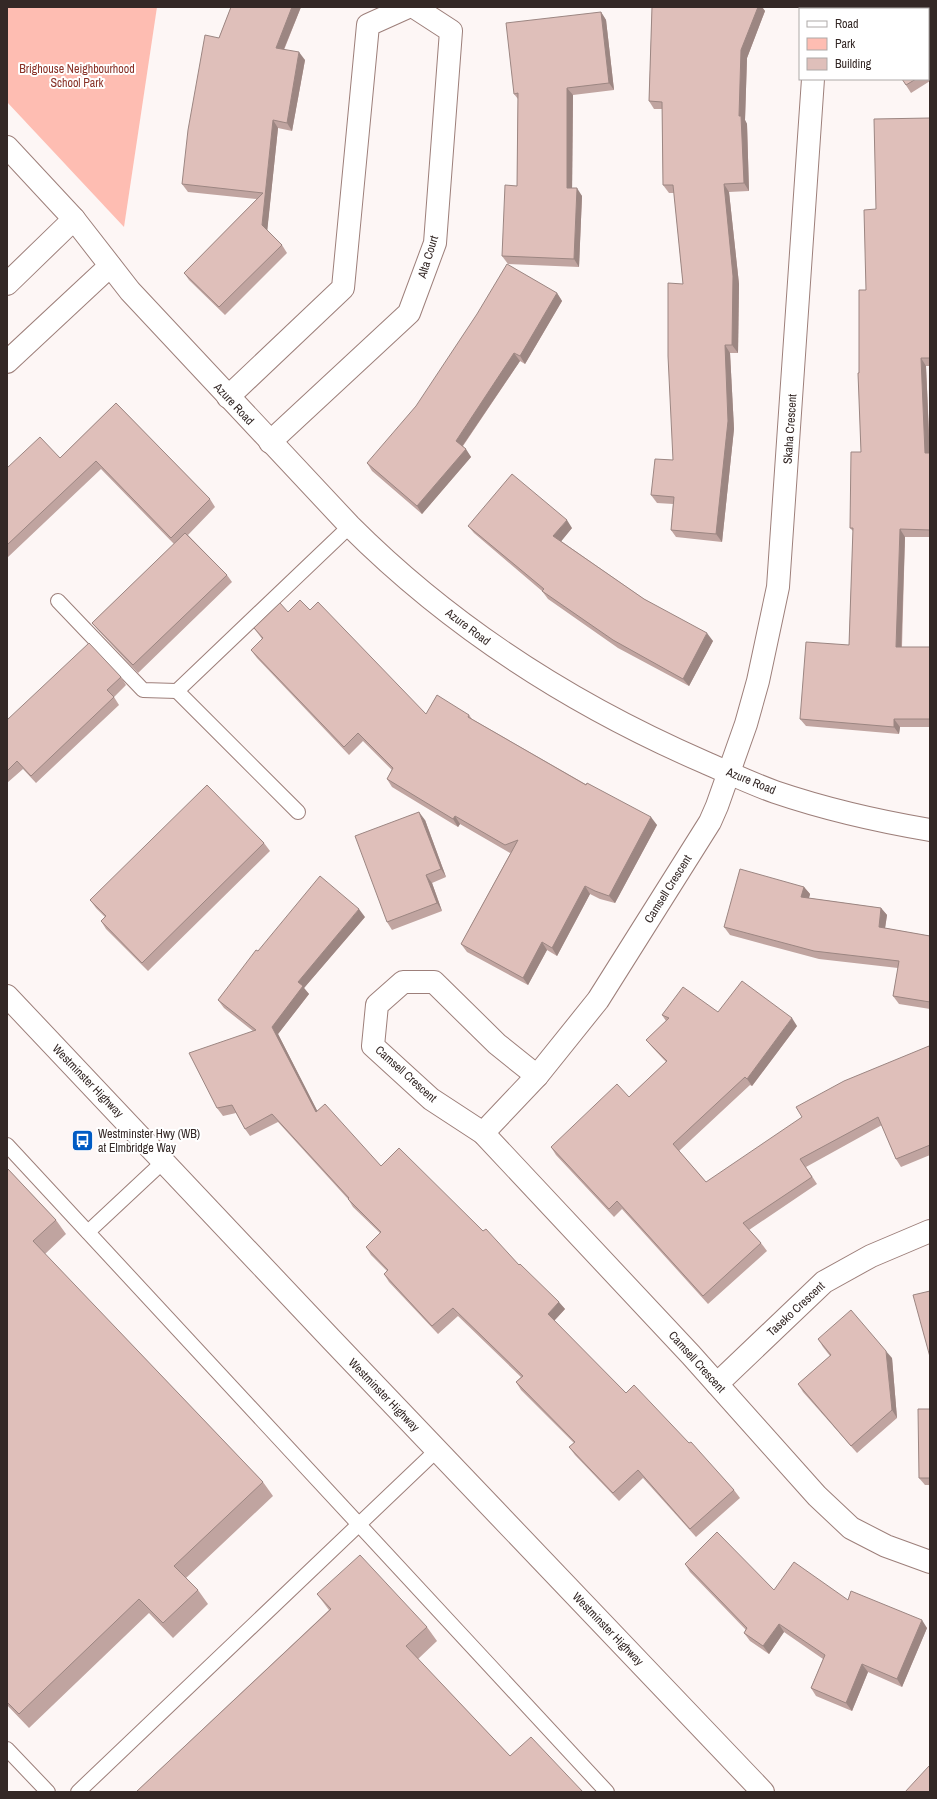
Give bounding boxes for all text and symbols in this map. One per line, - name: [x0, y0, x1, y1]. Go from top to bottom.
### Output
- legend: [799, 8, 929, 80]
- text: Road: [835, 16, 859, 32]
- text: Park: [835, 36, 855, 52]
- text: Building: [835, 56, 872, 72]
- park label: Brighouse Neighbourhood School Park: [19, 61, 135, 91]
- street label: Alta Court: [414, 233, 442, 281]
- street label: Azure Road: [210, 379, 258, 428]
- street label: Skaha Crescent: [780, 393, 800, 464]
- street label: Azure Road: [442, 604, 494, 649]
- street label: Azure Road: [723, 763, 778, 798]
- street label: Camsell Crescent: [641, 852, 695, 926]
- street label: Westminster Highway: [49, 1041, 127, 1121]
- street label: Camsell Crescent: [372, 1042, 440, 1106]
- place label: Westminster Hwy (WB) at Elmbridge Way: [98, 1126, 200, 1156]
- bus stop icon: Westminster Hwy (WB) at Elmbridge Way: [70, 1128, 96, 1154]
- street label: Taseko Crescent: [764, 1278, 829, 1340]
- street label: Camsell Crescent: [665, 1328, 729, 1396]
- street label: Westminster Highway: [345, 1355, 423, 1435]
- street label: Westminster Highway: [569, 1589, 647, 1669]

